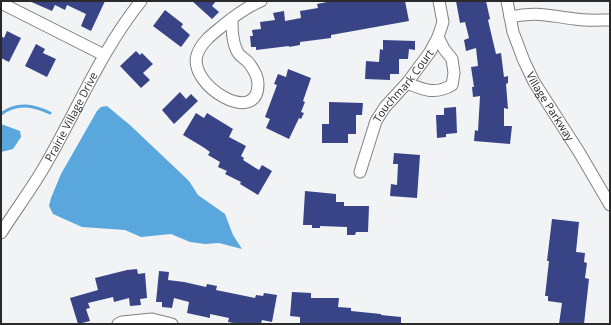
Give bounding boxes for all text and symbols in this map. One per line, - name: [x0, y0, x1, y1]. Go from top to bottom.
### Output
- street label: Touchmark Court: [369, 46, 437, 125]
- street label: Prairie Village Drive: [41, 69, 101, 164]
- street label: Village Parkway: [523, 69, 578, 144]

